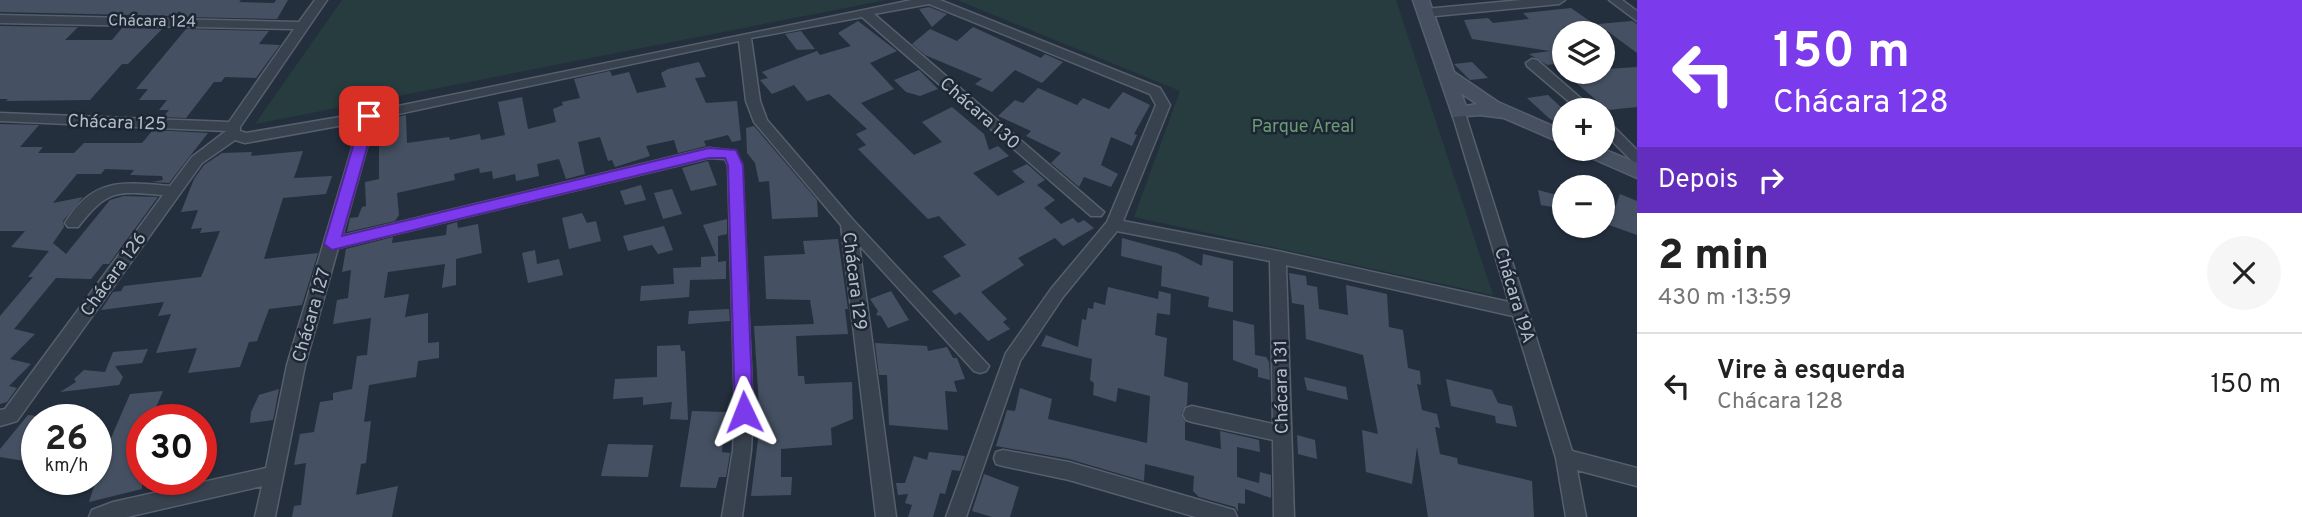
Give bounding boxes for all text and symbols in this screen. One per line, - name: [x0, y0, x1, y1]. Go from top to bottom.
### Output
- street label: Chácara 124: [108, 11, 196, 33]
- map controls: [1552, 21, 1615, 238]
- button: layers: [1552, 21, 1615, 84]
- text: 150 m: [1773, 23, 1910, 85]
- icon: left: [1658, 28, 1749, 119]
- street label: Chácara 130: [934, 73, 1024, 155]
- text: Chácara 128: [1773, 84, 1949, 124]
- pin: [339, 86, 399, 146]
- icon: arrive: [350, 97, 388, 135]
- button: +: [1552, 98, 1615, 161]
- street label: Chácara 125: [67, 110, 167, 137]
- park label: Parque Areal: [1251, 116, 1355, 139]
- icon: right: [1752, 161, 1790, 199]
- text: Depois: [1658, 164, 1738, 197]
- button: −: [1552, 175, 1615, 238]
- street label: Chácara 126: [76, 228, 152, 322]
- street label: Chácara 129: [836, 231, 871, 332]
- text: 2 min: [1658, 231, 1769, 284]
- button: close: [2207, 236, 2281, 310]
- street label: Chácara 19A: [1488, 245, 1539, 346]
- street label: Chácara 127: [288, 266, 337, 365]
- text: 430 m · 13:59: [1658, 284, 1792, 313]
- street label: Chácara 131: [1270, 340, 1295, 434]
- text: Vire à esquerda: [1717, 355, 1905, 388]
- icon: left: [1658, 367, 1696, 405]
- text: 150 m: [2210, 369, 2281, 402]
- position arrow: [707, 375, 781, 449]
- text: Chácara 128: [1717, 388, 1843, 417]
- speed limit sign: 30: [126, 404, 217, 495]
- text: 26: [45, 418, 88, 462]
- text: km/h: [45, 455, 88, 478]

